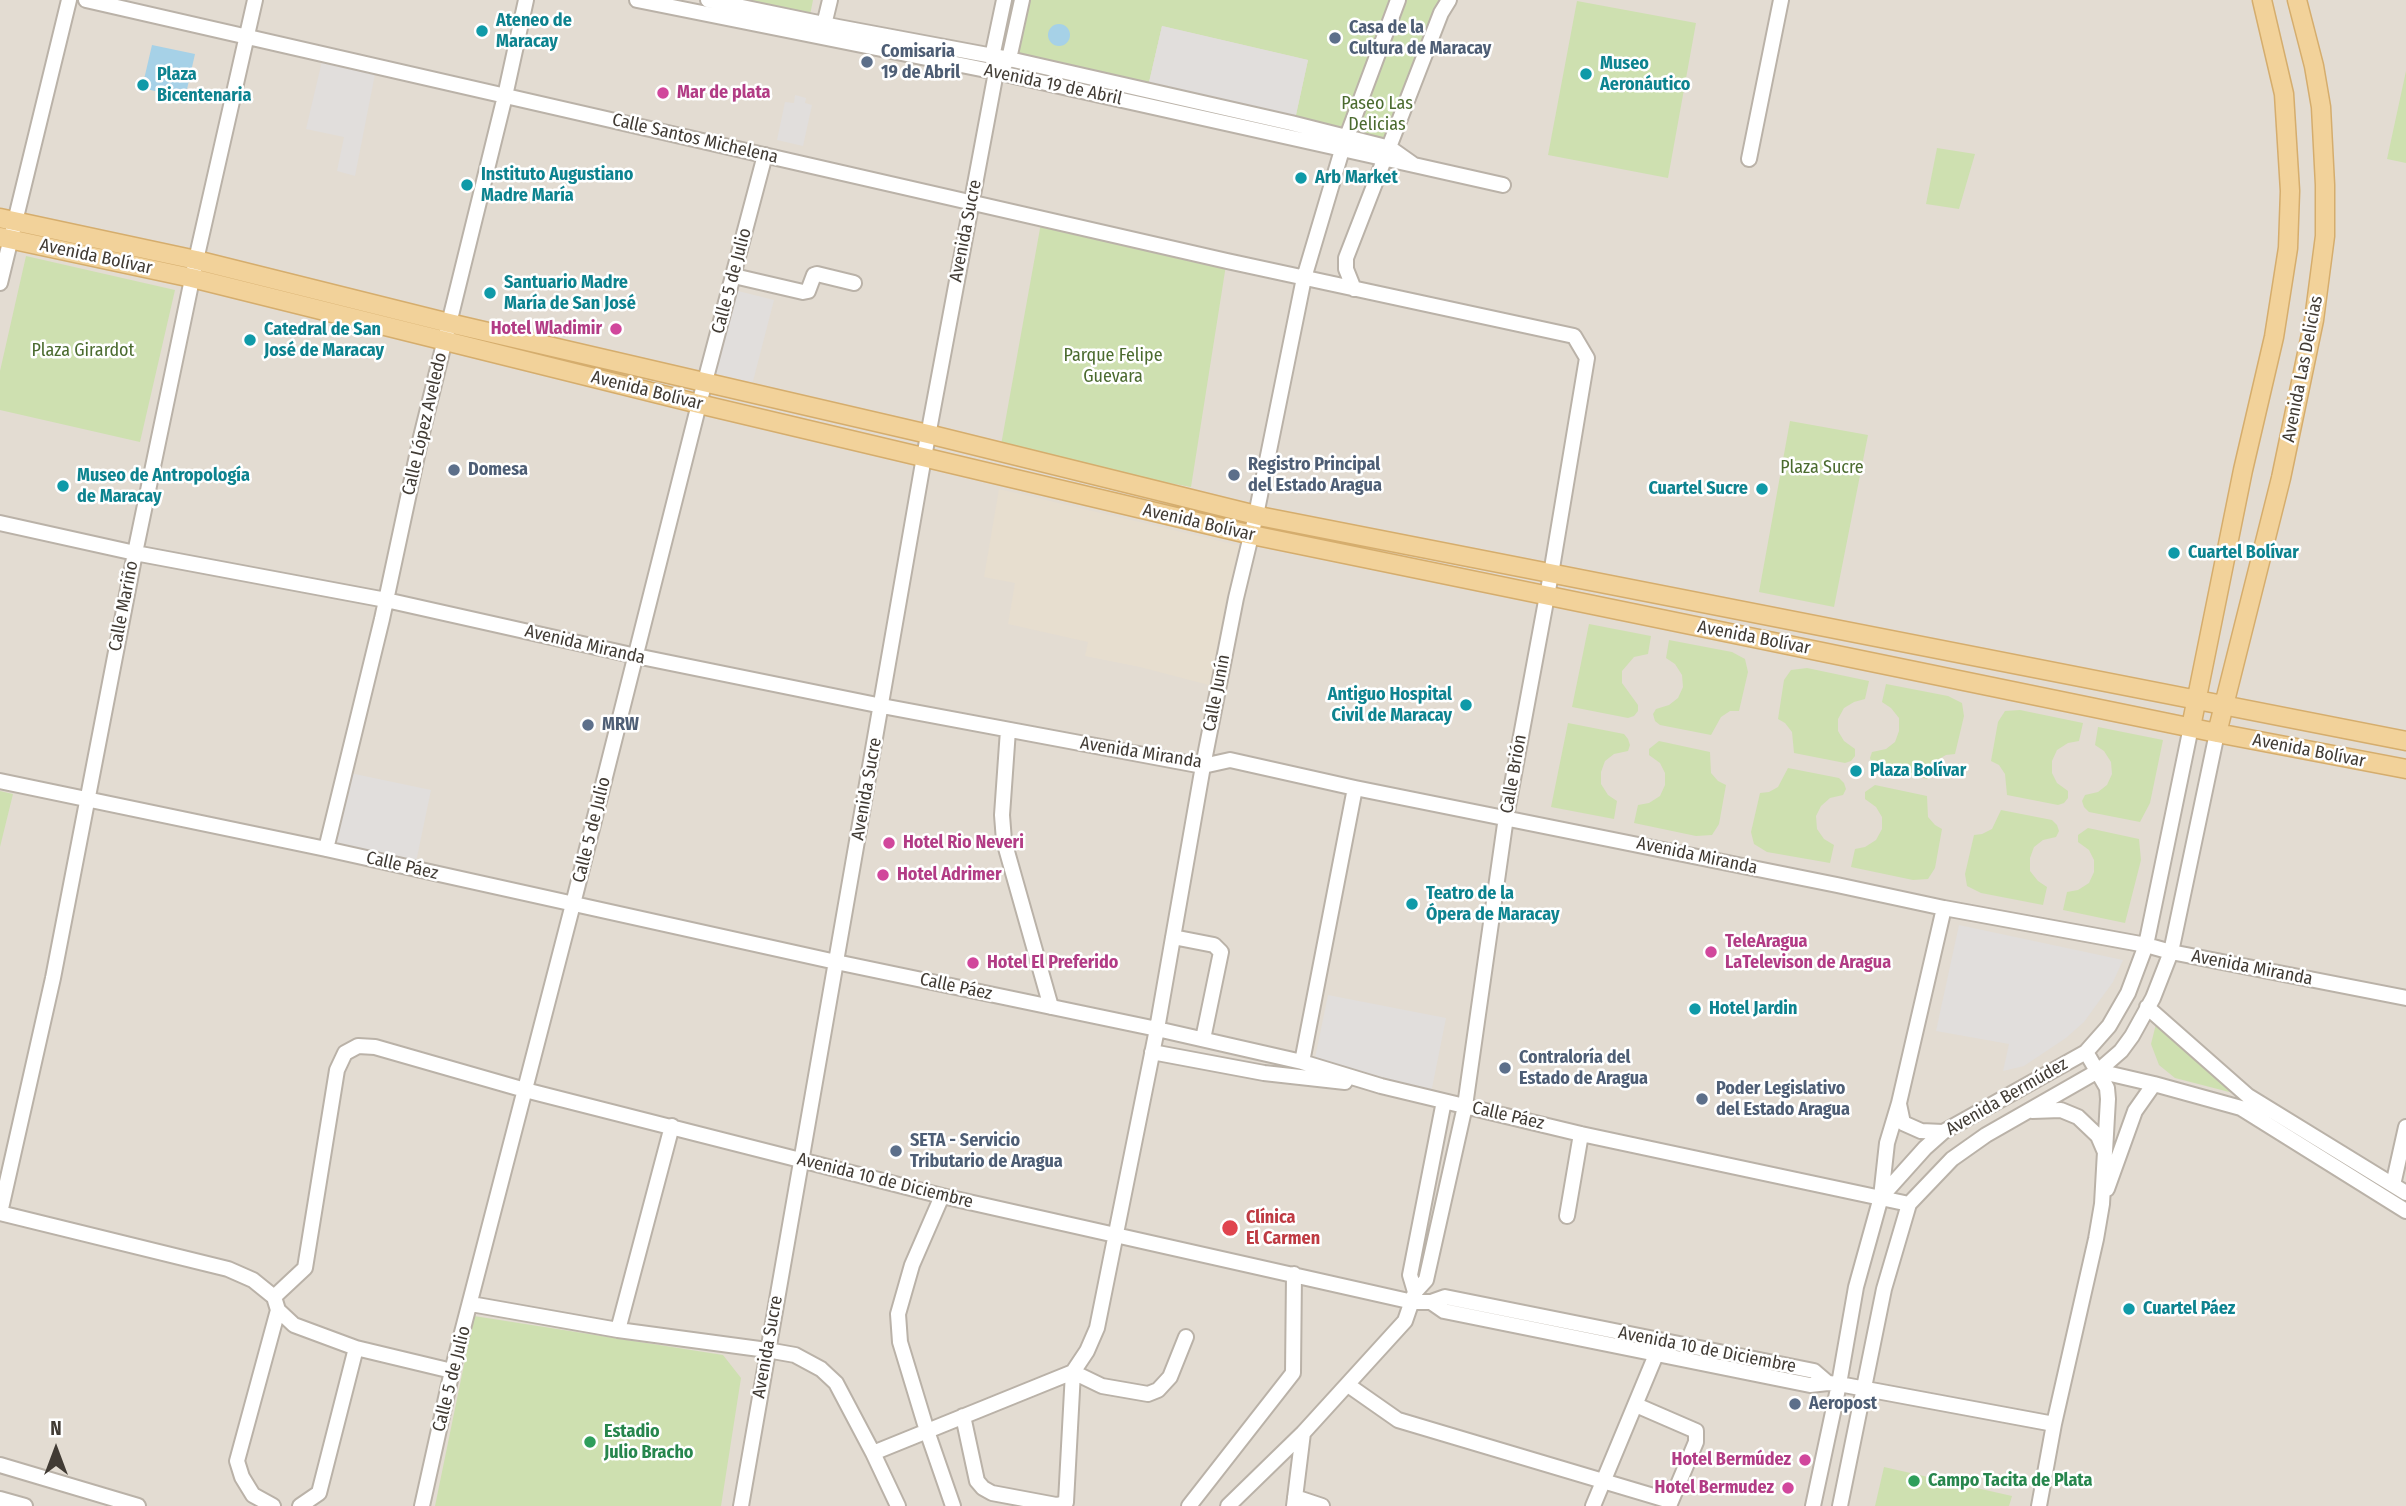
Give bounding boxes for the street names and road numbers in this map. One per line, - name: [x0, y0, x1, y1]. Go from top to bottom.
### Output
- street label: Avenida 19 de Abril: [982, 60, 1124, 110]
- street label: Calle Santos Michelena: [610, 109, 780, 169]
- street label: Avenida Sucre: [946, 178, 986, 284]
- street label: Calle 5 de Julio: [708, 226, 756, 336]
- street label: Avenida Bolívar: [38, 235, 154, 279]
- street label: Avenida Las Delicias: [2278, 294, 2328, 444]
- street label: Calle López Aveledo: [398, 351, 452, 497]
- street label: Avenida Bolívar: [589, 367, 705, 415]
- street label: Avenida Bolívar: [1141, 500, 1257, 546]
- street label: Calle Mariño: [105, 559, 143, 653]
- street label: Avenida Bolívar: [1696, 616, 1812, 660]
- street label: Avenida Miranda: [523, 621, 647, 669]
- street label: Calle Junín: [1199, 653, 1235, 733]
- street label: Avenida Bolívar: [2251, 729, 2367, 773]
- street label: Avenida Miranda: [1079, 733, 1203, 773]
- street label: Calle Brión: [1496, 733, 1532, 815]
- street label: Avenida Sucre: [847, 736, 887, 842]
- street label: Calle 5 de Julio: [568, 775, 616, 885]
- street label: Avenida Miranda: [1635, 833, 1759, 879]
- street label: Calle Páez: [364, 847, 440, 885]
- street label: Avenida Miranda: [2190, 946, 2314, 990]
- street label: Calle Páez: [918, 969, 994, 1005]
- street label: Avenida Bermúdez: [1942, 1053, 2072, 1141]
- street label: Calle Páez: [1470, 1097, 1546, 1135]
- street label: Avenida 10 de Diciembre: [795, 1149, 975, 1213]
- street label: Avenida Sucre: [748, 1294, 788, 1400]
- street label: Avenida 10 de Diciembre: [1616, 1322, 1798, 1378]
- street label: Calle 5 de Julio: [428, 1324, 476, 1434]

